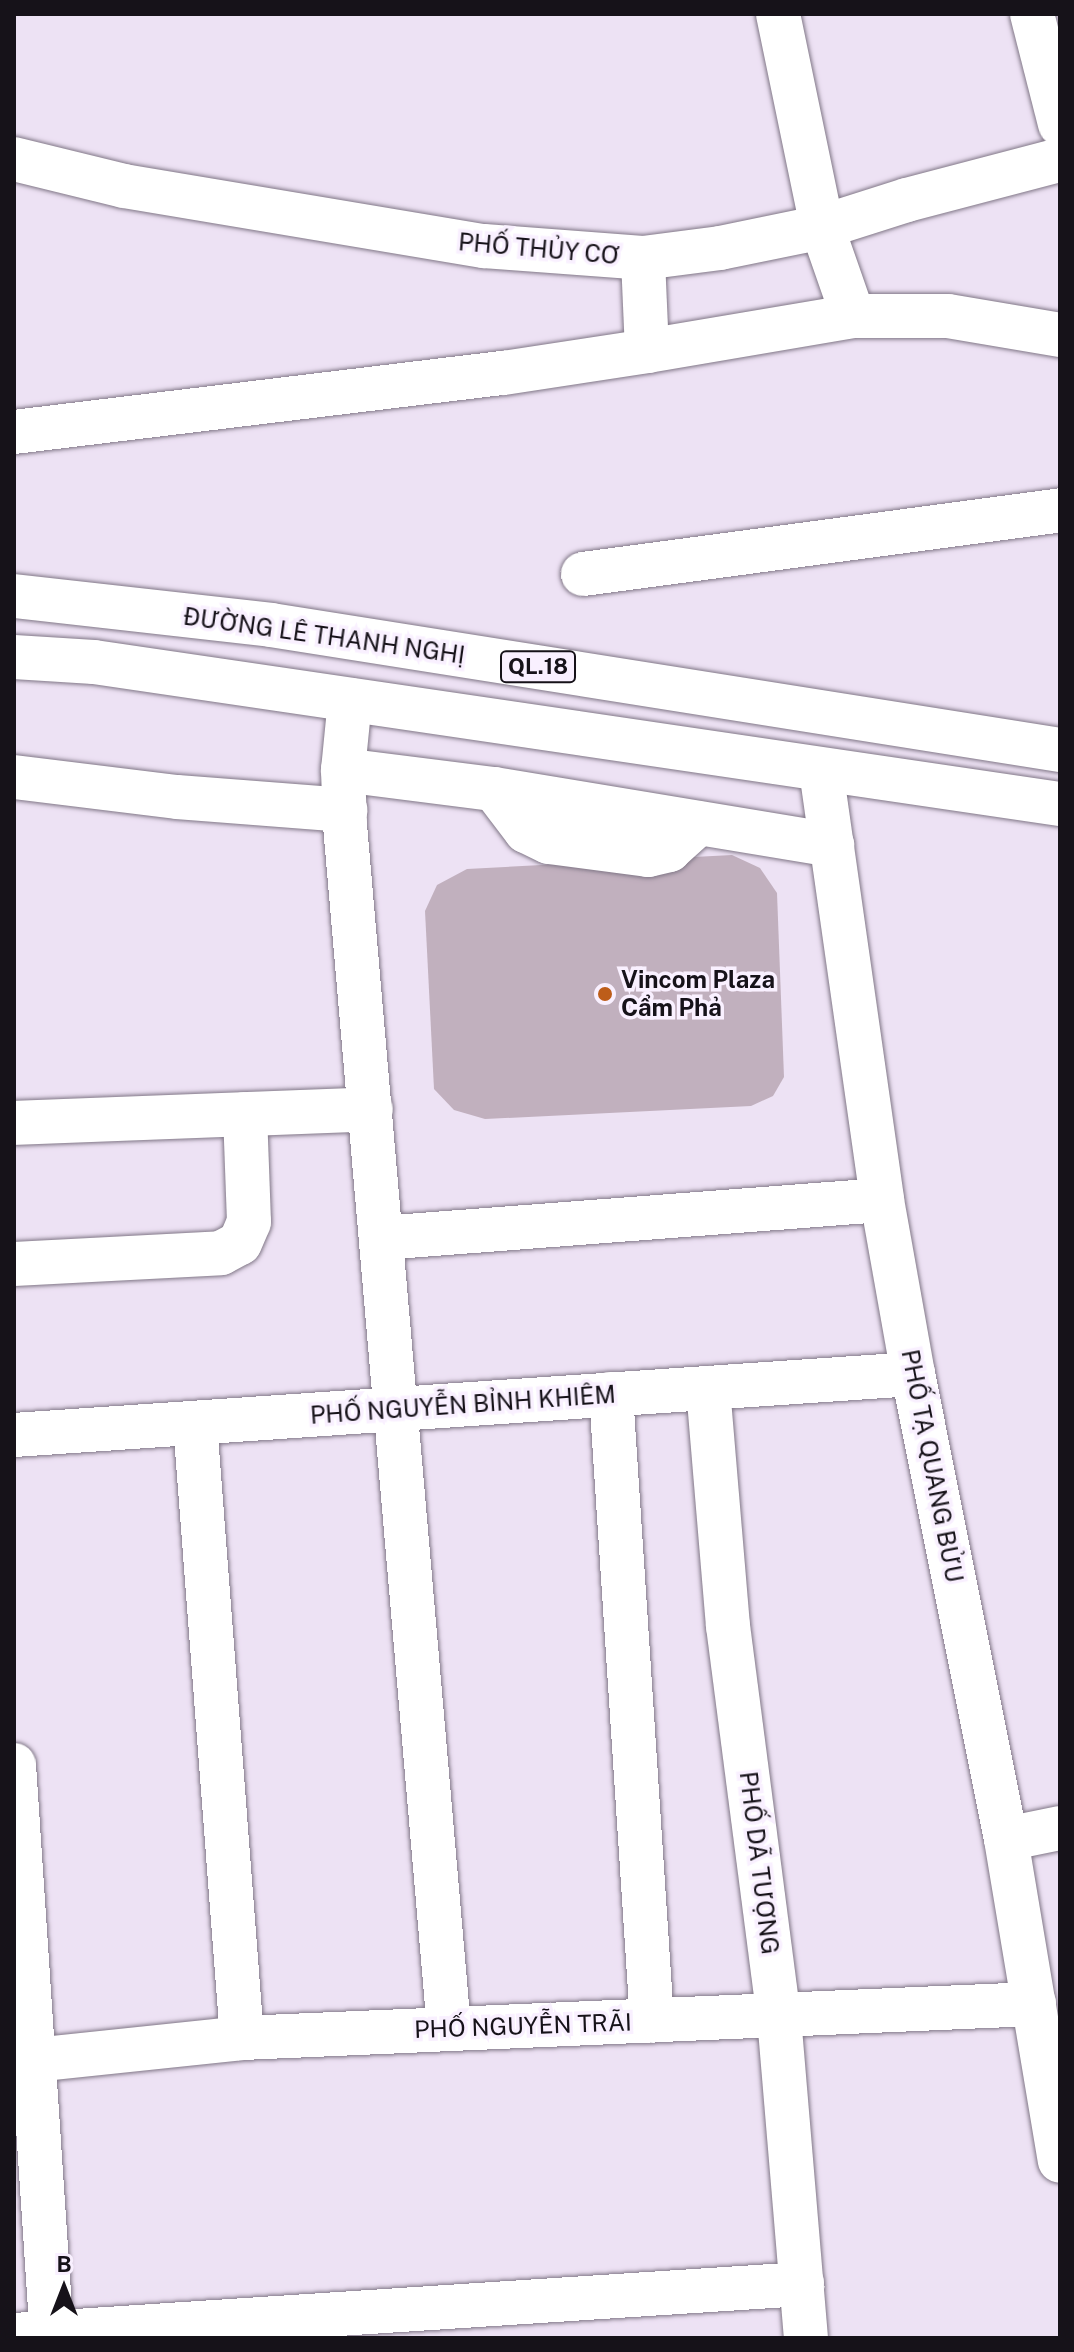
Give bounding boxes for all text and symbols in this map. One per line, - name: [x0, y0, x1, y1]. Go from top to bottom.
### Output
- street label: PHỐ THỦY CƠ: [457, 228, 621, 270]
- street label: ĐƯỜNG LÊ THANH NGHỊ: [181, 602, 467, 670]
- road number: QL.18: [500, 649, 576, 685]
- place label: Vincom Plaza Cẩm Phả: [621, 966, 775, 1022]
- marker: Vincom Plaza Cẩm Phả: [596, 985, 614, 1003]
- street label: PHỐ TẠ QUANG BỬU: [895, 1347, 969, 1585]
- street label: PHỐ NGUYỄN BỈNH KHIÊM: [309, 1380, 617, 1430]
- street label: PHỐ DÃ TƯỢNG: [733, 1770, 785, 1956]
- street label: PHỐ NGUYỄN TRÃI: [414, 2008, 632, 2044]
- north arrow: [24, 2248, 104, 2328]
- text: B: [56, 2251, 72, 2277]

